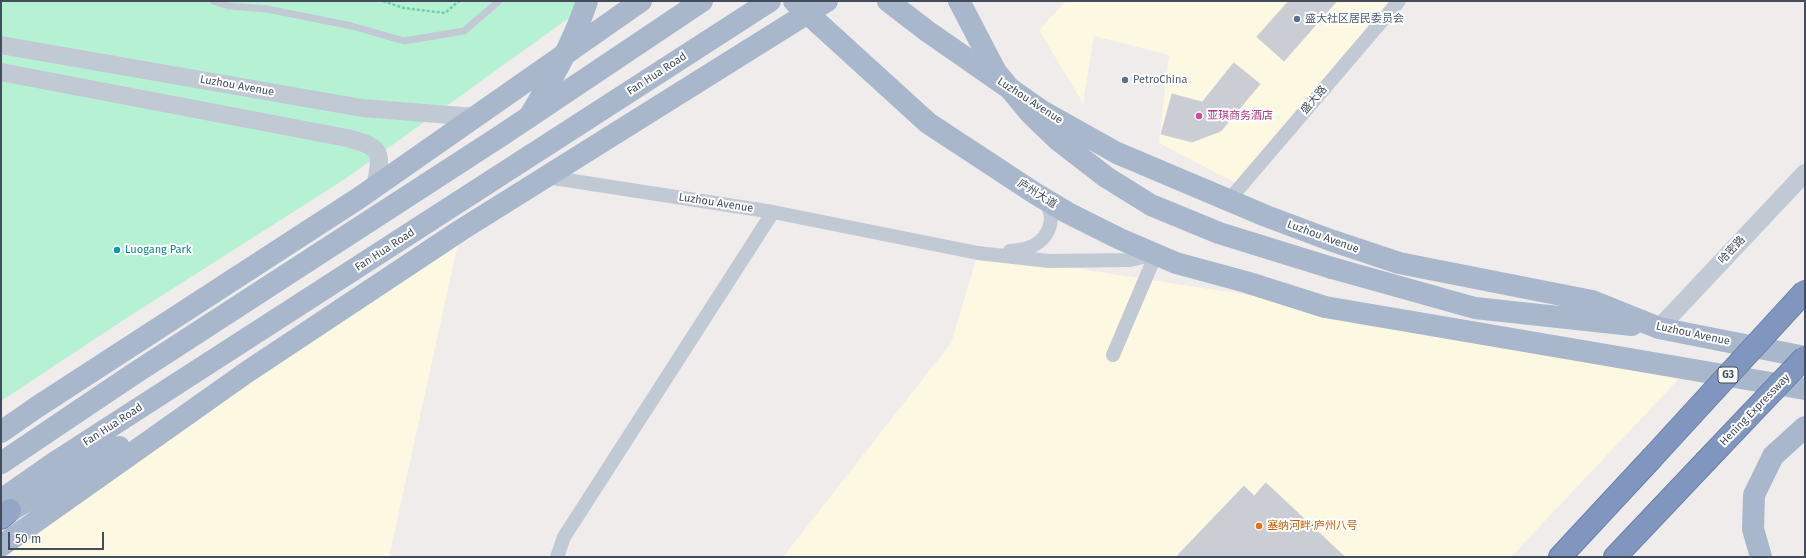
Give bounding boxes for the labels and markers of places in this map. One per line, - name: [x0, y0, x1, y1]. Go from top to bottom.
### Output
- place label: 盛大社区居民委员会: [1305, 12, 1404, 26]
- marker: 盛大社区居民委员会: [1292, 14, 1302, 24]
- place label: PetroChina: [1133, 73, 1187, 87]
- marker: PetroChina: [1120, 75, 1130, 85]
- place label: 亚琪商务酒店: [1207, 109, 1273, 123]
- marker: 亚琪商务酒店: [1194, 111, 1204, 121]
- place label: Luogang Park: [125, 243, 191, 257]
- marker: Luogang Park: [112, 245, 122, 255]
- place label: 塞纳河畔·庐州八号: [1267, 519, 1358, 533]
- marker: 塞纳河畔·庐州八号: [1254, 521, 1264, 531]

